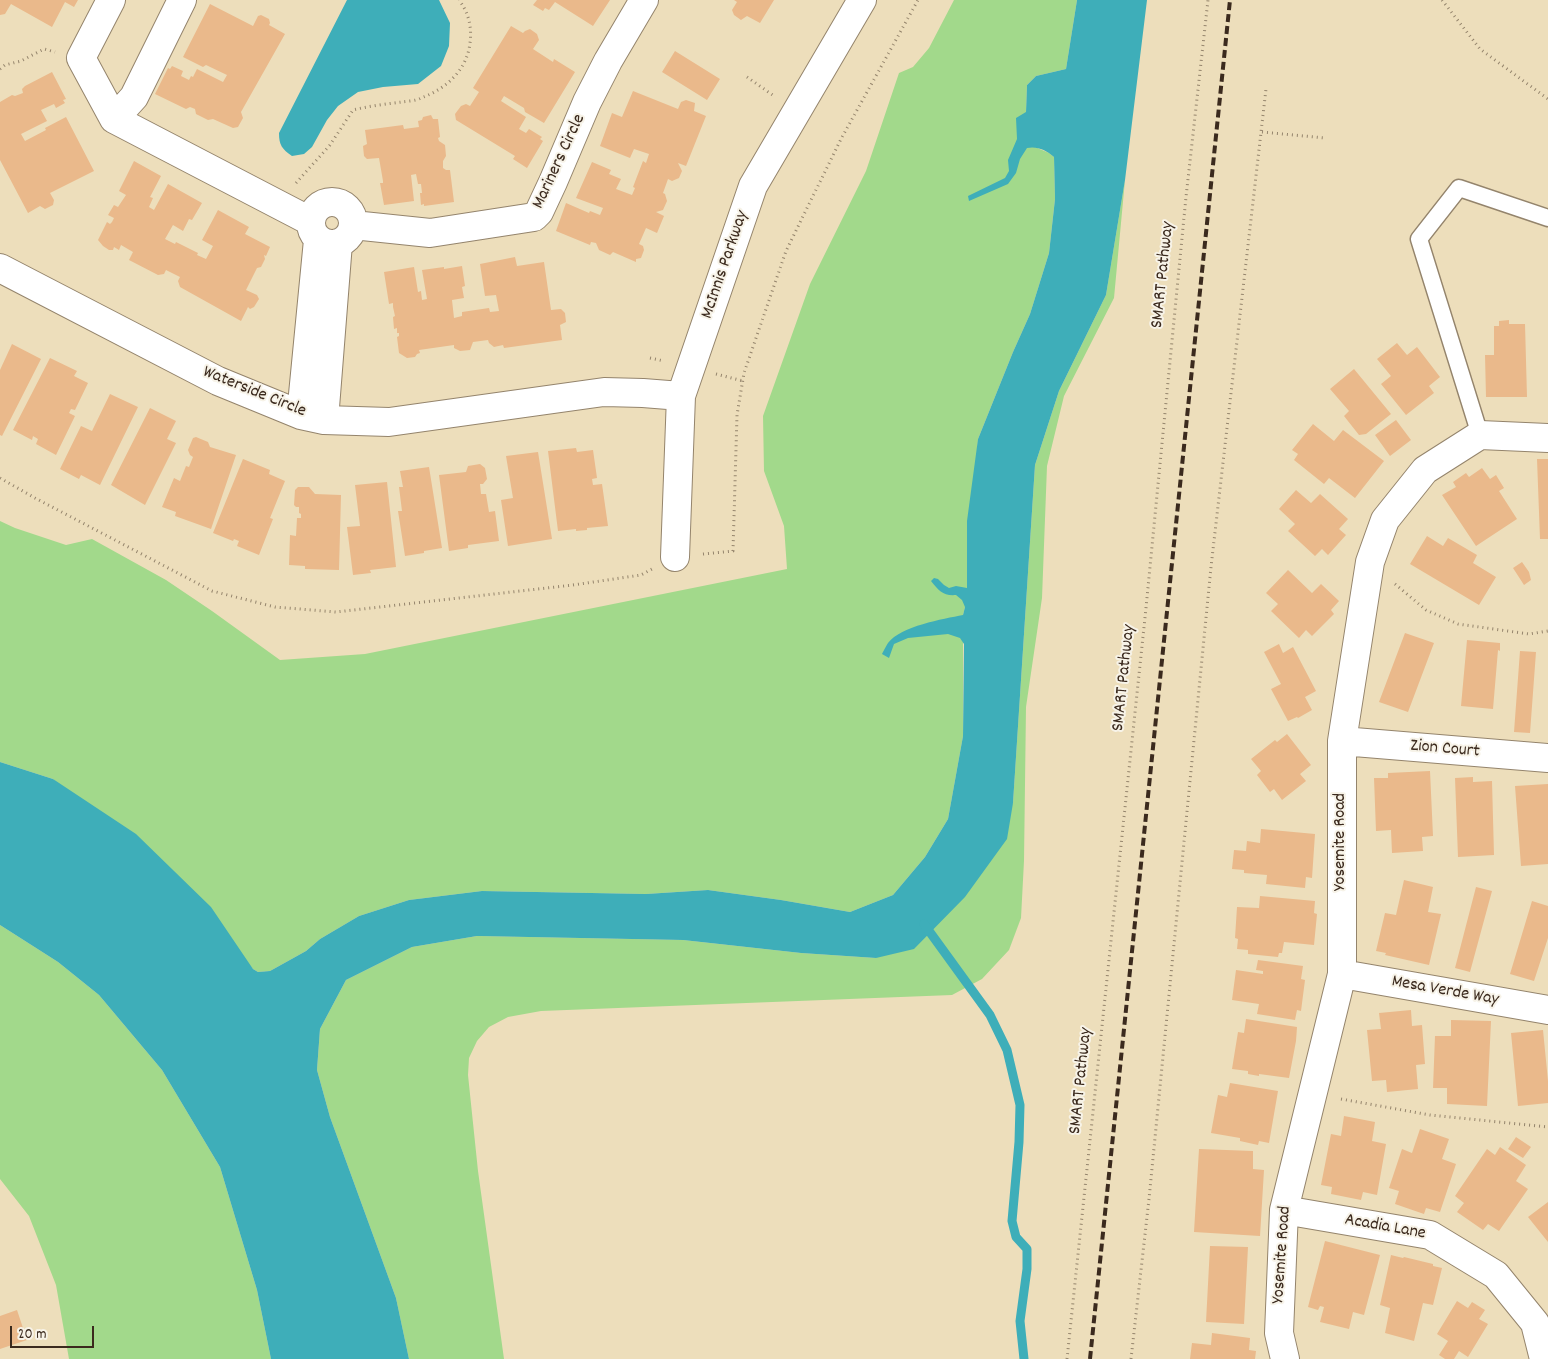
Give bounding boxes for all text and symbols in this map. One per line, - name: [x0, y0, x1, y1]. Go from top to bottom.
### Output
- street label: Mariners Circle: [529, 111, 591, 213]
- street label: McInnis Parkway: [697, 208, 755, 322]
- street label: SMART Pathway: [1148, 221, 1180, 329]
- street label: Waterside Circle: [199, 362, 309, 424]
- street label: SMART Pathway: [1109, 624, 1141, 732]
- street label: Zion Court: [1409, 736, 1481, 764]
- street label: Yosemite Road: [1331, 793, 1353, 891]
- street label: Mesa Verde Way: [1390, 972, 1500, 1012]
- street label: SMART Pathway: [1066, 1027, 1098, 1135]
- street label: Yosemite Road: [1269, 1205, 1297, 1305]
- street label: Acadia Lane: [1343, 1210, 1427, 1246]
- scale bar: [12, 1316, 96, 1348]
- text: 20 m: [18, 1324, 46, 1346]

